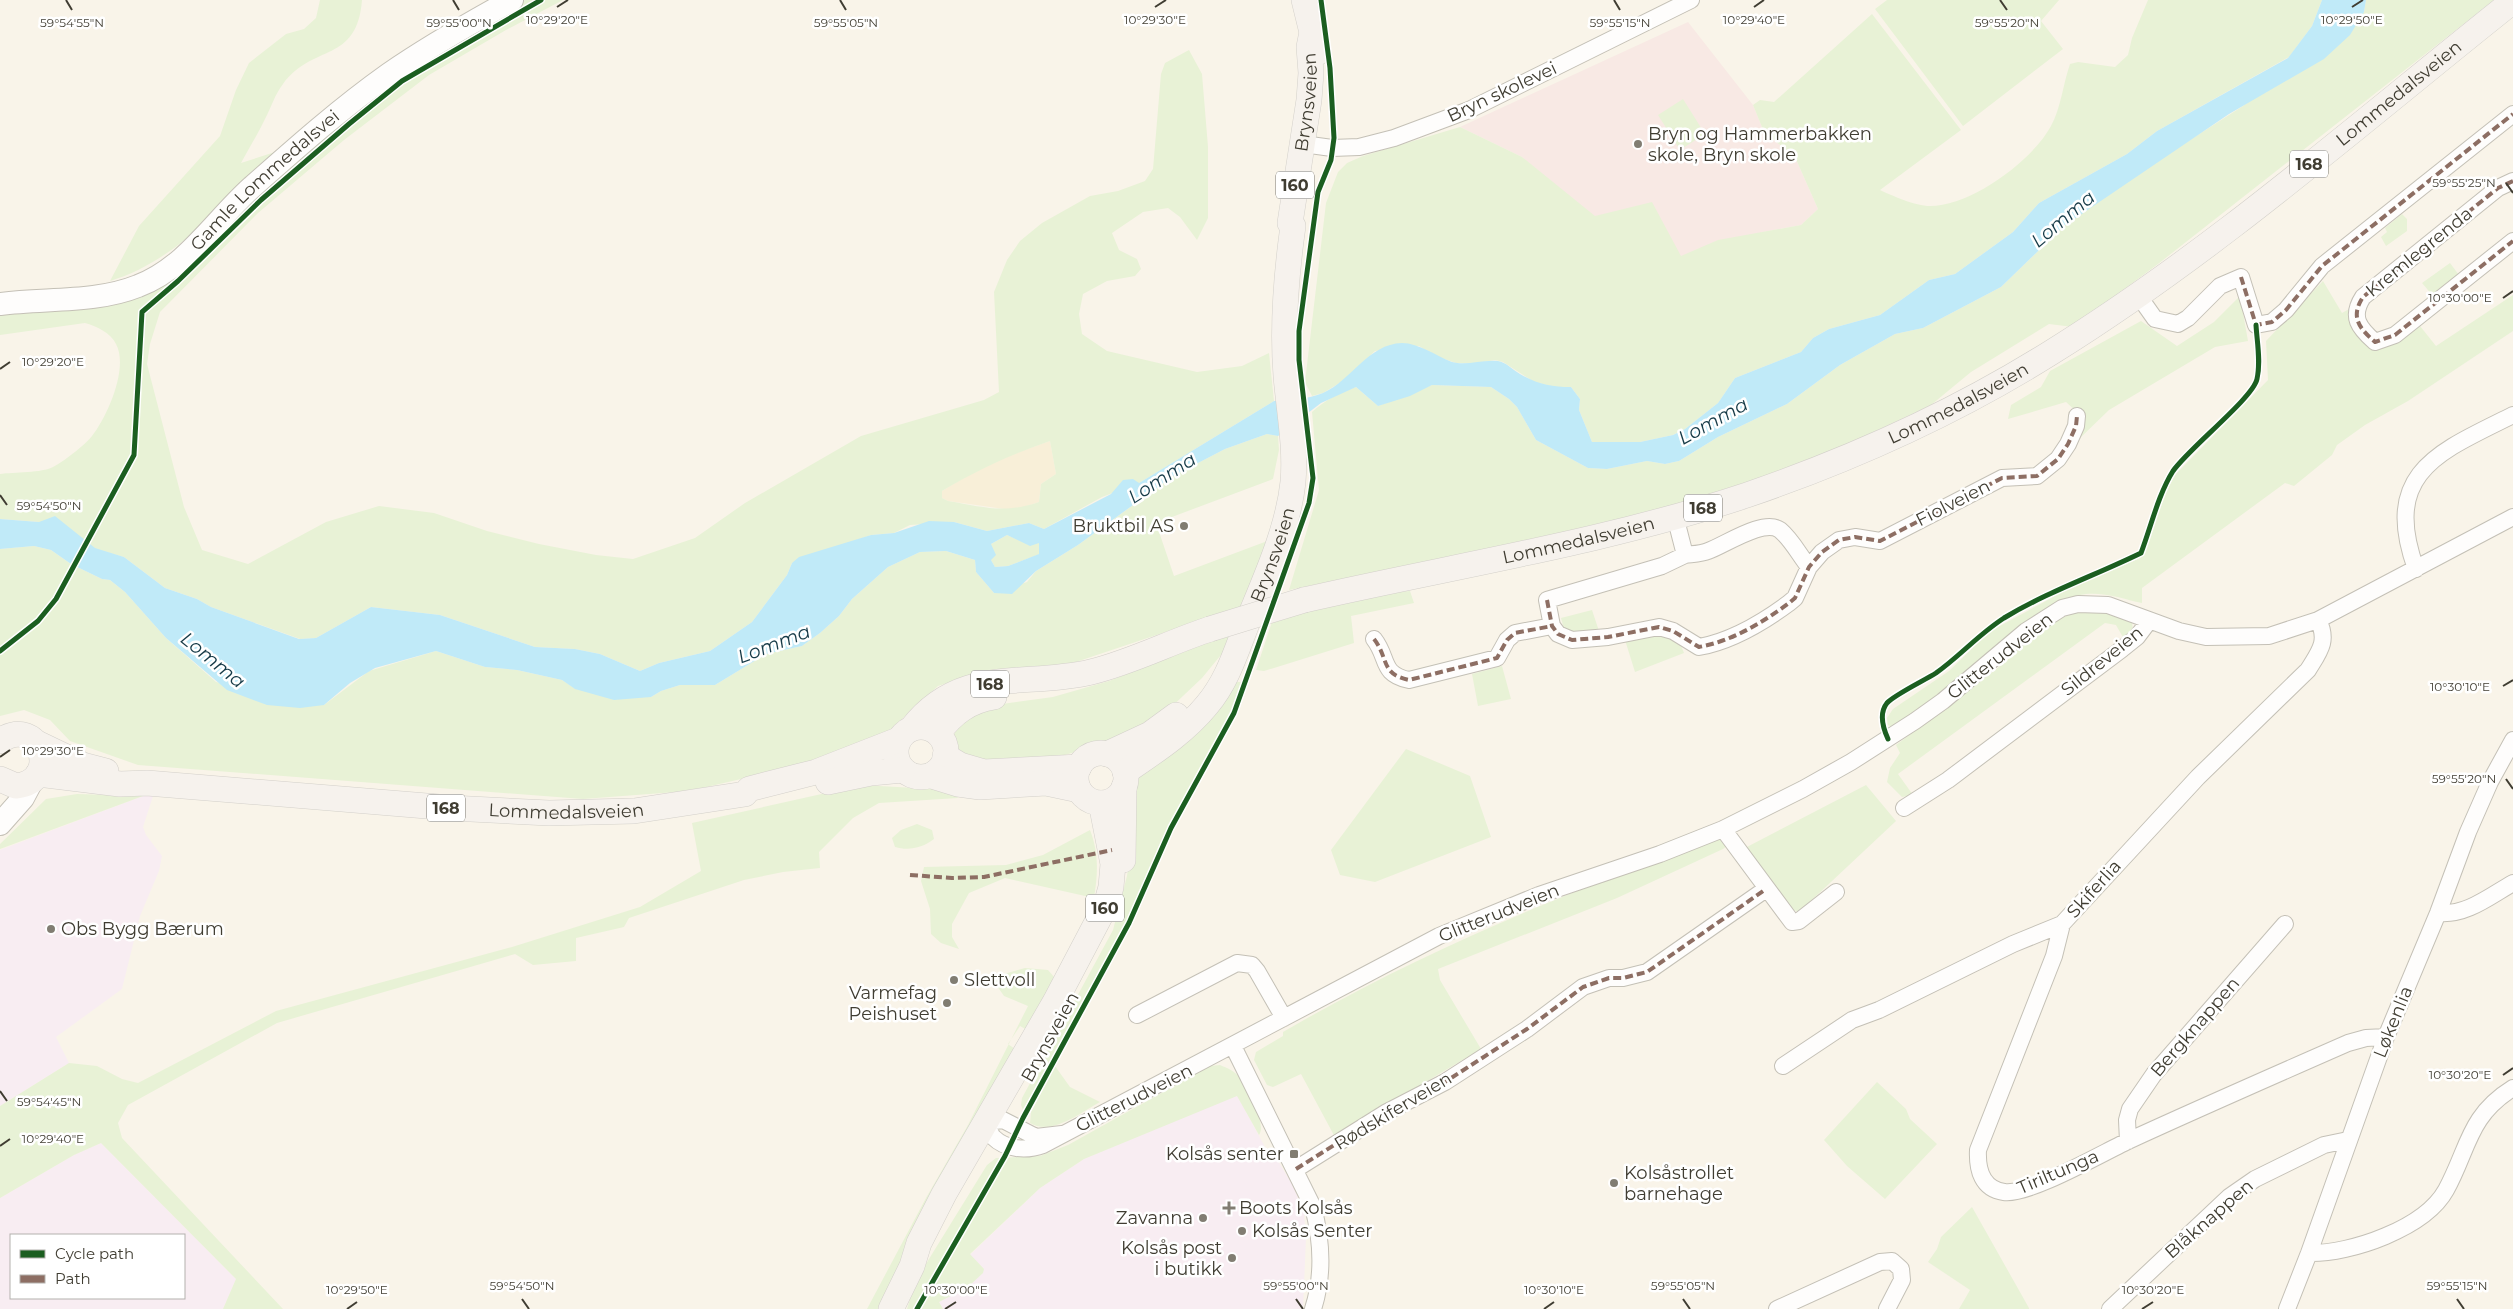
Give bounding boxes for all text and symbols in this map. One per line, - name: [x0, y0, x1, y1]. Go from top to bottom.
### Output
- text: 10°29'20"E: [526, 12, 588, 27]
- text: 10°29'30"E: [1124, 12, 1186, 27]
- text: 10°29'40"E: [1723, 12, 1785, 27]
- text: 10°29'50"E: [2321, 12, 2383, 27]
- text: 59°54'55"N: [40, 15, 104, 30]
- text: 59°55'00"N: [426, 15, 492, 30]
- text: 59°55'05"N: [814, 15, 878, 30]
- text: 59°55'15"N: [1589, 15, 1651, 30]
- text: 59°55'20"N: [1975, 15, 2039, 30]
- street label: Lommedalsveien: [2332, 36, 2466, 151]
- street label: Brynsveien: [1290, 52, 1322, 153]
- street label: Bryn skolevei: [1444, 57, 1560, 127]
- street label: Gamle Lommedalsvei: [186, 105, 344, 255]
- place label: Bryn og Hammerbakken skole, Bryn skole: [1648, 123, 1872, 166]
- marker: Bryn og Hammerbakken skole, Bryn skole: [1632, 138, 1644, 150]
- road number: 168: [2290, 150, 2328, 178]
- road number: 160: [1276, 172, 1314, 198]
- text: 59°55'25"N: [2432, 175, 2496, 190]
- water label: Lomma: [2026, 186, 2100, 252]
- street label: Kremlegrenda: [2361, 202, 2477, 302]
- text: 10°30'00"E: [2428, 290, 2492, 305]
- text: 10°29'20"E: [22, 354, 84, 369]
- street label: Lommedalsveien: [1884, 358, 2033, 449]
- water label: Lomma: [1674, 392, 1752, 450]
- water label: Lomma: [1124, 448, 1200, 508]
- street label: Fiolveien: [1912, 475, 1994, 531]
- road number: 168: [1684, 494, 1722, 522]
- text: 59°54'50"N: [16, 498, 82, 513]
- street label: Brynsveien: [1246, 505, 1299, 606]
- street label: Lommedalsveien: [1501, 512, 1657, 569]
- place label: Bruktbil AS: [1072, 515, 1174, 537]
- marker: Bruktbil AS: [1178, 520, 1190, 532]
- street label: Glitterudveien: [1943, 608, 2057, 704]
- water label: Lomma: [734, 620, 814, 668]
- street label: Sildreveien: [2057, 621, 2147, 701]
- water label: Lomma: [176, 627, 250, 693]
- road number: 168: [971, 671, 1009, 698]
- text: 10°30'10"E: [2430, 679, 2490, 694]
- text: 10°29'30"E: [22, 743, 84, 758]
- text: 59°55'20"N: [2432, 771, 2496, 786]
- road number: 168: [427, 794, 465, 821]
- street label: Lommedalsveien: [488, 799, 645, 824]
- street label: Skiferlia: [2062, 855, 2126, 923]
- street label: Glitterudveien: [1435, 879, 1563, 947]
- road number: 160: [1086, 894, 1124, 921]
- place label: Obs Bygg Bærum: [61, 918, 224, 940]
- marker: Obs Bygg Bærum: [45, 923, 57, 935]
- place label: Slettvoll: [964, 969, 1035, 991]
- street label: Bergknappen: [2146, 973, 2244, 1081]
- marker: Slettvoll: [948, 974, 960, 986]
- place label: Varmefag Peishuset: [849, 982, 937, 1025]
- street label: Løkenlia: [2369, 983, 2417, 1061]
- street label: Brynsveien: [1016, 988, 1084, 1086]
- marker: Varmefag Peishuset: [941, 997, 953, 1009]
- street label: Glitterudveien: [1072, 1059, 1196, 1137]
- street label: Rødskiferveien: [1330, 1067, 1456, 1155]
- text: 10°30'20"E: [2429, 1067, 2491, 1082]
- text: 59°54'45"N: [17, 1094, 81, 1109]
- text: 10°29'40"E: [22, 1131, 84, 1146]
- place label: Kolsås senter: [1166, 1143, 1284, 1165]
- street label: Tiriltunga: [2014, 1145, 2102, 1199]
- marker: Kolsås senter: [1288, 1148, 1300, 1160]
- place label: Kolsåstrollet barnehage: [1624, 1162, 1734, 1205]
- street label: Blåknappen: [2160, 1175, 2258, 1263]
- marker: Kolsåstrollet barnehage: [1608, 1177, 1620, 1189]
- place label: Boots Kolsås: [1239, 1197, 1353, 1219]
- marker: Boots Kolsås: [1223, 1202, 1235, 1214]
- place label: Zavanna: [1116, 1207, 1193, 1229]
- marker: Zavanna: [1197, 1212, 1209, 1224]
- place label: Kolsås Senter: [1252, 1220, 1373, 1242]
- marker: Kolsås Senter: [1236, 1225, 1248, 1237]
- legend: [10, 1234, 185, 1299]
- place label: Kolsås post i butikk: [1121, 1237, 1222, 1280]
- text: Cycle path: [55, 1244, 134, 1263]
- marker: Kolsås post i butikk: [1226, 1252, 1238, 1264]
- text: Path: [55, 1269, 91, 1288]
- text: 59°54'50"N: [489, 1278, 555, 1293]
- text: 59°55'00"N: [1263, 1278, 1329, 1293]
- text: 59°55'05"N: [1651, 1278, 1715, 1293]
- text: 59°55'15"N: [2426, 1278, 2488, 1293]
- text: 10°29'50"E: [326, 1282, 388, 1297]
- text: 10°30'00"E: [924, 1282, 988, 1297]
- text: 10°30'10"E: [1524, 1282, 1584, 1297]
- text: 10°30'20"E: [2122, 1282, 2184, 1297]

